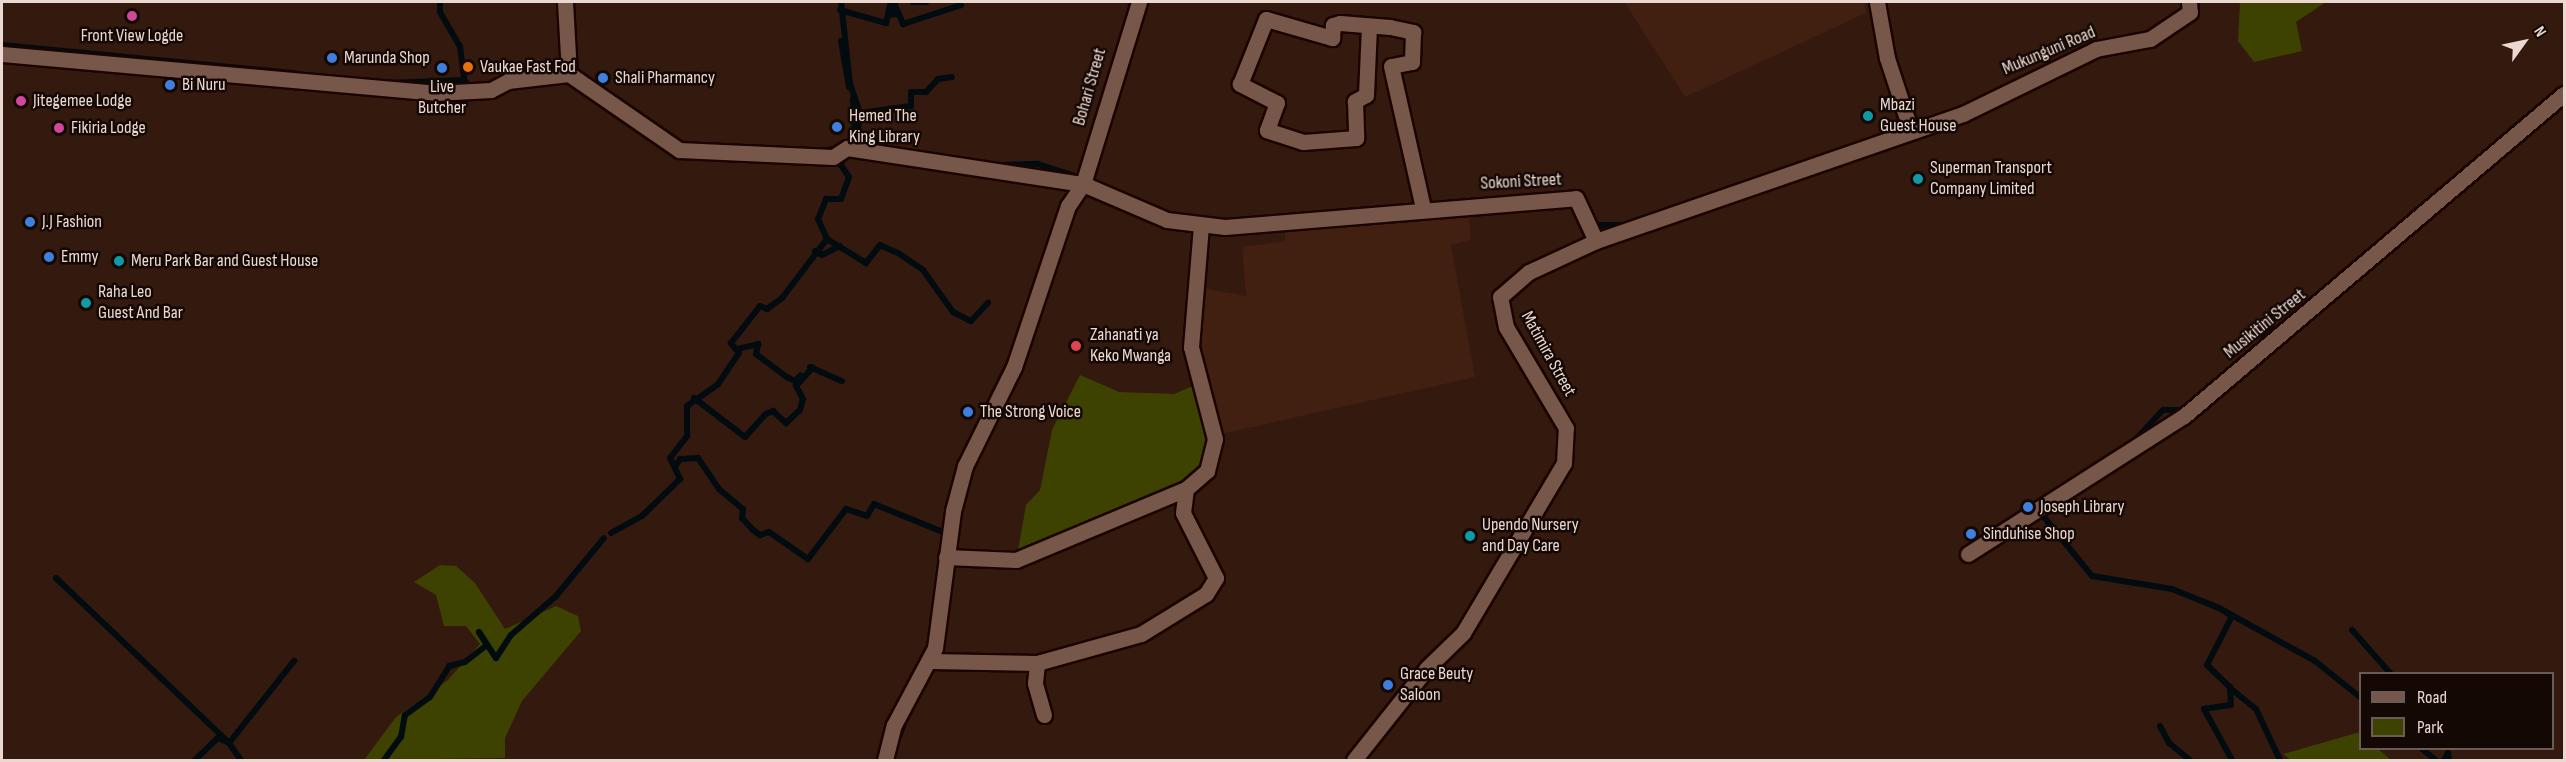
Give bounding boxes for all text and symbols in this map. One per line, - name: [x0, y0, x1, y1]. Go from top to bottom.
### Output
- marker: Front View Logde: [125, 9, 139, 23]
- north arrow: [2494, 12, 2554, 72]
- street label: Mukunguni Road: [1999, 22, 2099, 80]
- text: N: [2529, 23, 2550, 41]
- place label: Front View Logde: [81, 25, 183, 47]
- street label: Bohari Street: [1069, 46, 1111, 128]
- place label: Marunda Shop: [344, 47, 430, 69]
- marker: Marunda Shop: [325, 51, 339, 65]
- place label: Vaukae Fast Fod: [480, 56, 576, 78]
- marker: Vaukae Fast Fod: [461, 60, 475, 74]
- marker: Live Butcher: [435, 61, 449, 75]
- place label: Shali Pharmancy: [615, 67, 715, 89]
- marker: Shali Pharmancy: [596, 71, 610, 85]
- place label: Bi Nuru: [182, 74, 226, 96]
- place label: Live Butcher: [418, 77, 466, 119]
- marker: Bi Nuru: [163, 78, 177, 92]
- place label: Jitegemee Lodge: [33, 90, 132, 112]
- marker: Jitegemee Lodge: [14, 94, 28, 108]
- place label: Mbazi Guest House: [1880, 95, 1956, 138]
- place label: Hemed The King Library: [849, 106, 920, 148]
- marker: Mbazi Guest House: [1861, 109, 1875, 123]
- place label: Fikiria Lodge: [71, 117, 146, 139]
- marker: Hemed The King Library: [830, 120, 844, 134]
- marker: Fikiria Lodge: [52, 121, 66, 135]
- place label: Superman Transport Company Limited: [1930, 158, 2052, 201]
- street label: Sokoni Street: [1480, 169, 1562, 195]
- marker: Superman Transport Company Limited: [1911, 172, 1925, 186]
- place label: J.J Fashion: [42, 211, 102, 233]
- marker: J.J Fashion: [23, 215, 37, 229]
- place label: Emmy: [61, 246, 98, 268]
- marker: Emmy: [42, 250, 56, 264]
- place label: Meru Park Bar and Guest House: [131, 250, 318, 272]
- marker: Meru Park Bar and Guest House: [112, 254, 126, 268]
- place label: Raha Leo Guest And Bar: [98, 282, 183, 324]
- street label: Musikitini Street: [2220, 284, 2310, 364]
- marker: Raha Leo Guest And Bar: [79, 296, 93, 310]
- street label: Matimira Street: [1516, 308, 1580, 400]
- place label: Zahanati ya Keko Mwanga: [1090, 325, 1171, 368]
- marker: Zahanati ya Keko Mwanga: [1067, 337, 1085, 355]
- place label: The Strong Voice: [980, 401, 1081, 423]
- marker: The Strong Voice: [961, 405, 975, 419]
- place label: Joseph Library: [2040, 496, 2124, 518]
- marker: Joseph Library: [2021, 500, 2035, 514]
- place label: Upendo Nursery and Day Care: [1482, 515, 1579, 558]
- place label: Sinduhise Shop: [1983, 523, 2075, 545]
- marker: Sinduhise Shop: [1964, 527, 1978, 541]
- marker: Upendo Nursery and Day Care: [1463, 529, 1477, 543]
- place label: Grace Beuty Saloon: [1400, 664, 1473, 706]
- legend: [2359, 672, 2554, 750]
- marker: Grace Beuty Saloon: [1381, 678, 1395, 692]
- text: Road: [2417, 687, 2447, 708]
- text: Park: [2417, 717, 2443, 738]

